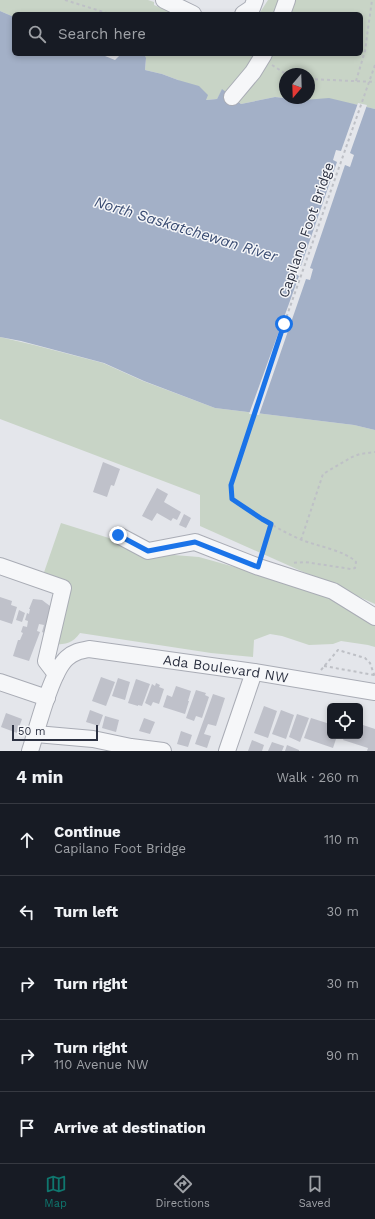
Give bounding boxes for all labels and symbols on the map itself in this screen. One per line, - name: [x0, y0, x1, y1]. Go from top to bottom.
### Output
- north arrow: [279, 68, 315, 104]
- street label: Capilano Foot Bridge: [275, 160, 337, 300]
- water label: North Saskatchewan River: [92, 193, 281, 266]
- route start: [275, 315, 293, 333]
- route end: [109, 526, 127, 544]
- street label: Ada Boulevard NW: [162, 651, 290, 686]
- scale bar: [12, 723, 98, 742]

